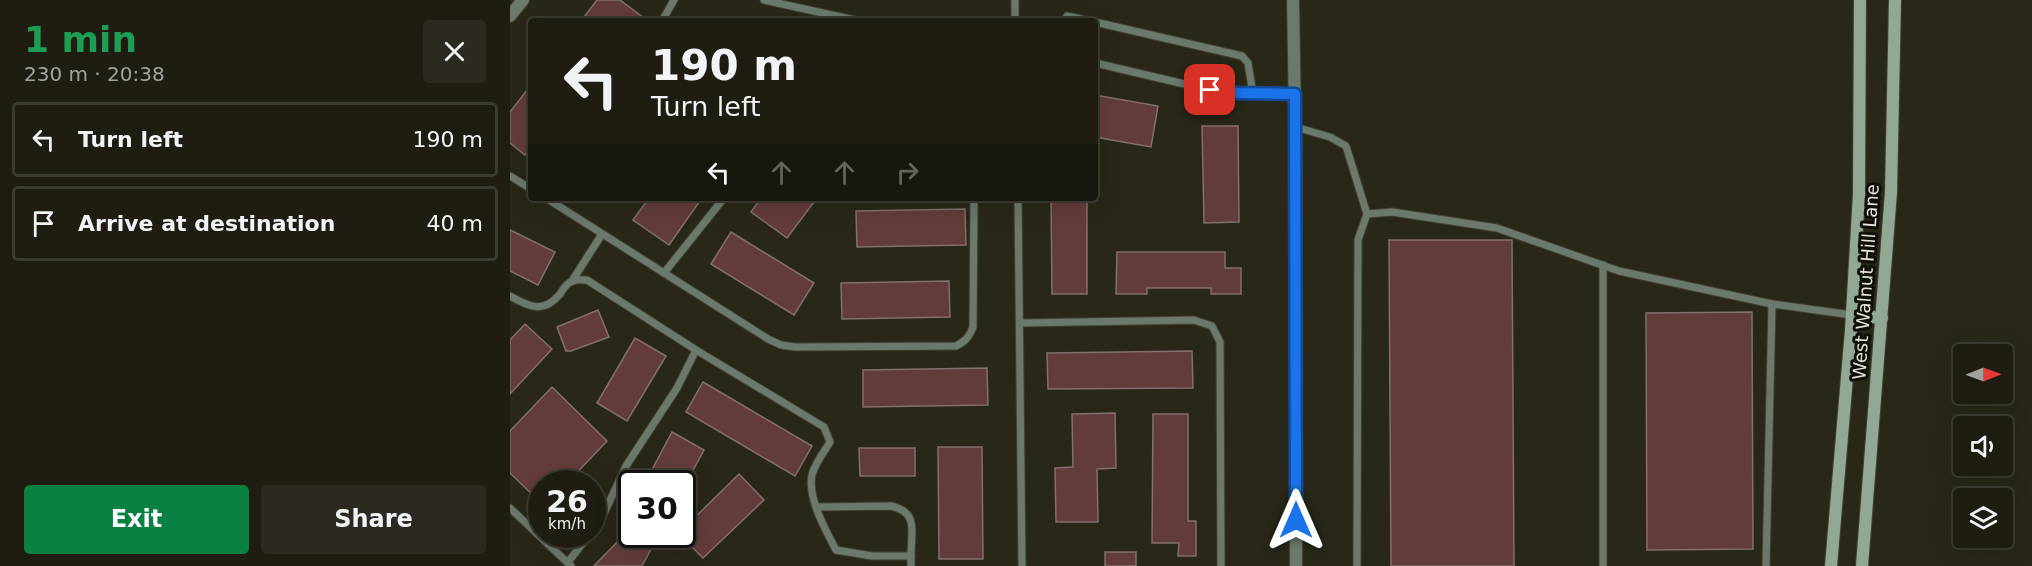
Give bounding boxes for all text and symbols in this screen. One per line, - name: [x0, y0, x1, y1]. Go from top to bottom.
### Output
- text: 1 min: [24, 19, 137, 60]
- button: close: [423, 20, 486, 83]
- text: 190 m: [651, 41, 797, 90]
- icon: left: [552, 42, 630, 120]
- text: 230 m · 20:38: [24, 62, 165, 86]
- pin: [1184, 64, 1235, 115]
- icon: arrive: [1193, 73, 1226, 106]
- text: Turn left: [651, 91, 761, 122]
- icon: left: [27, 123, 60, 156]
- text: Turn left: [78, 127, 183, 152]
- text: 190 m: [413, 127, 483, 152]
- icon: left: [702, 156, 735, 189]
- icon: ahead: [765, 156, 798, 189]
- icon: ahead: [828, 156, 861, 189]
- icon: right: [891, 156, 924, 189]
- street label: West Walnut Hill Lane: [1848, 183, 1883, 380]
- icon: arrive: [27, 207, 60, 240]
- text: Arrive at destination: [78, 211, 335, 236]
- text: 40 m: [427, 211, 483, 236]
- north arrow: [1953, 344, 2013, 404]
- map controls: [1953, 344, 2013, 548]
- button: sound: [1953, 416, 2013, 476]
- speed limit sign: 30: [618, 470, 696, 548]
- text: 26: [546, 484, 588, 519]
- button: Exit: [24, 485, 249, 554]
- button: Share: [261, 485, 486, 554]
- position arrow: [1264, 488, 1328, 552]
- button: layers: [1953, 488, 2013, 548]
- text: km/h: [548, 515, 586, 533]

